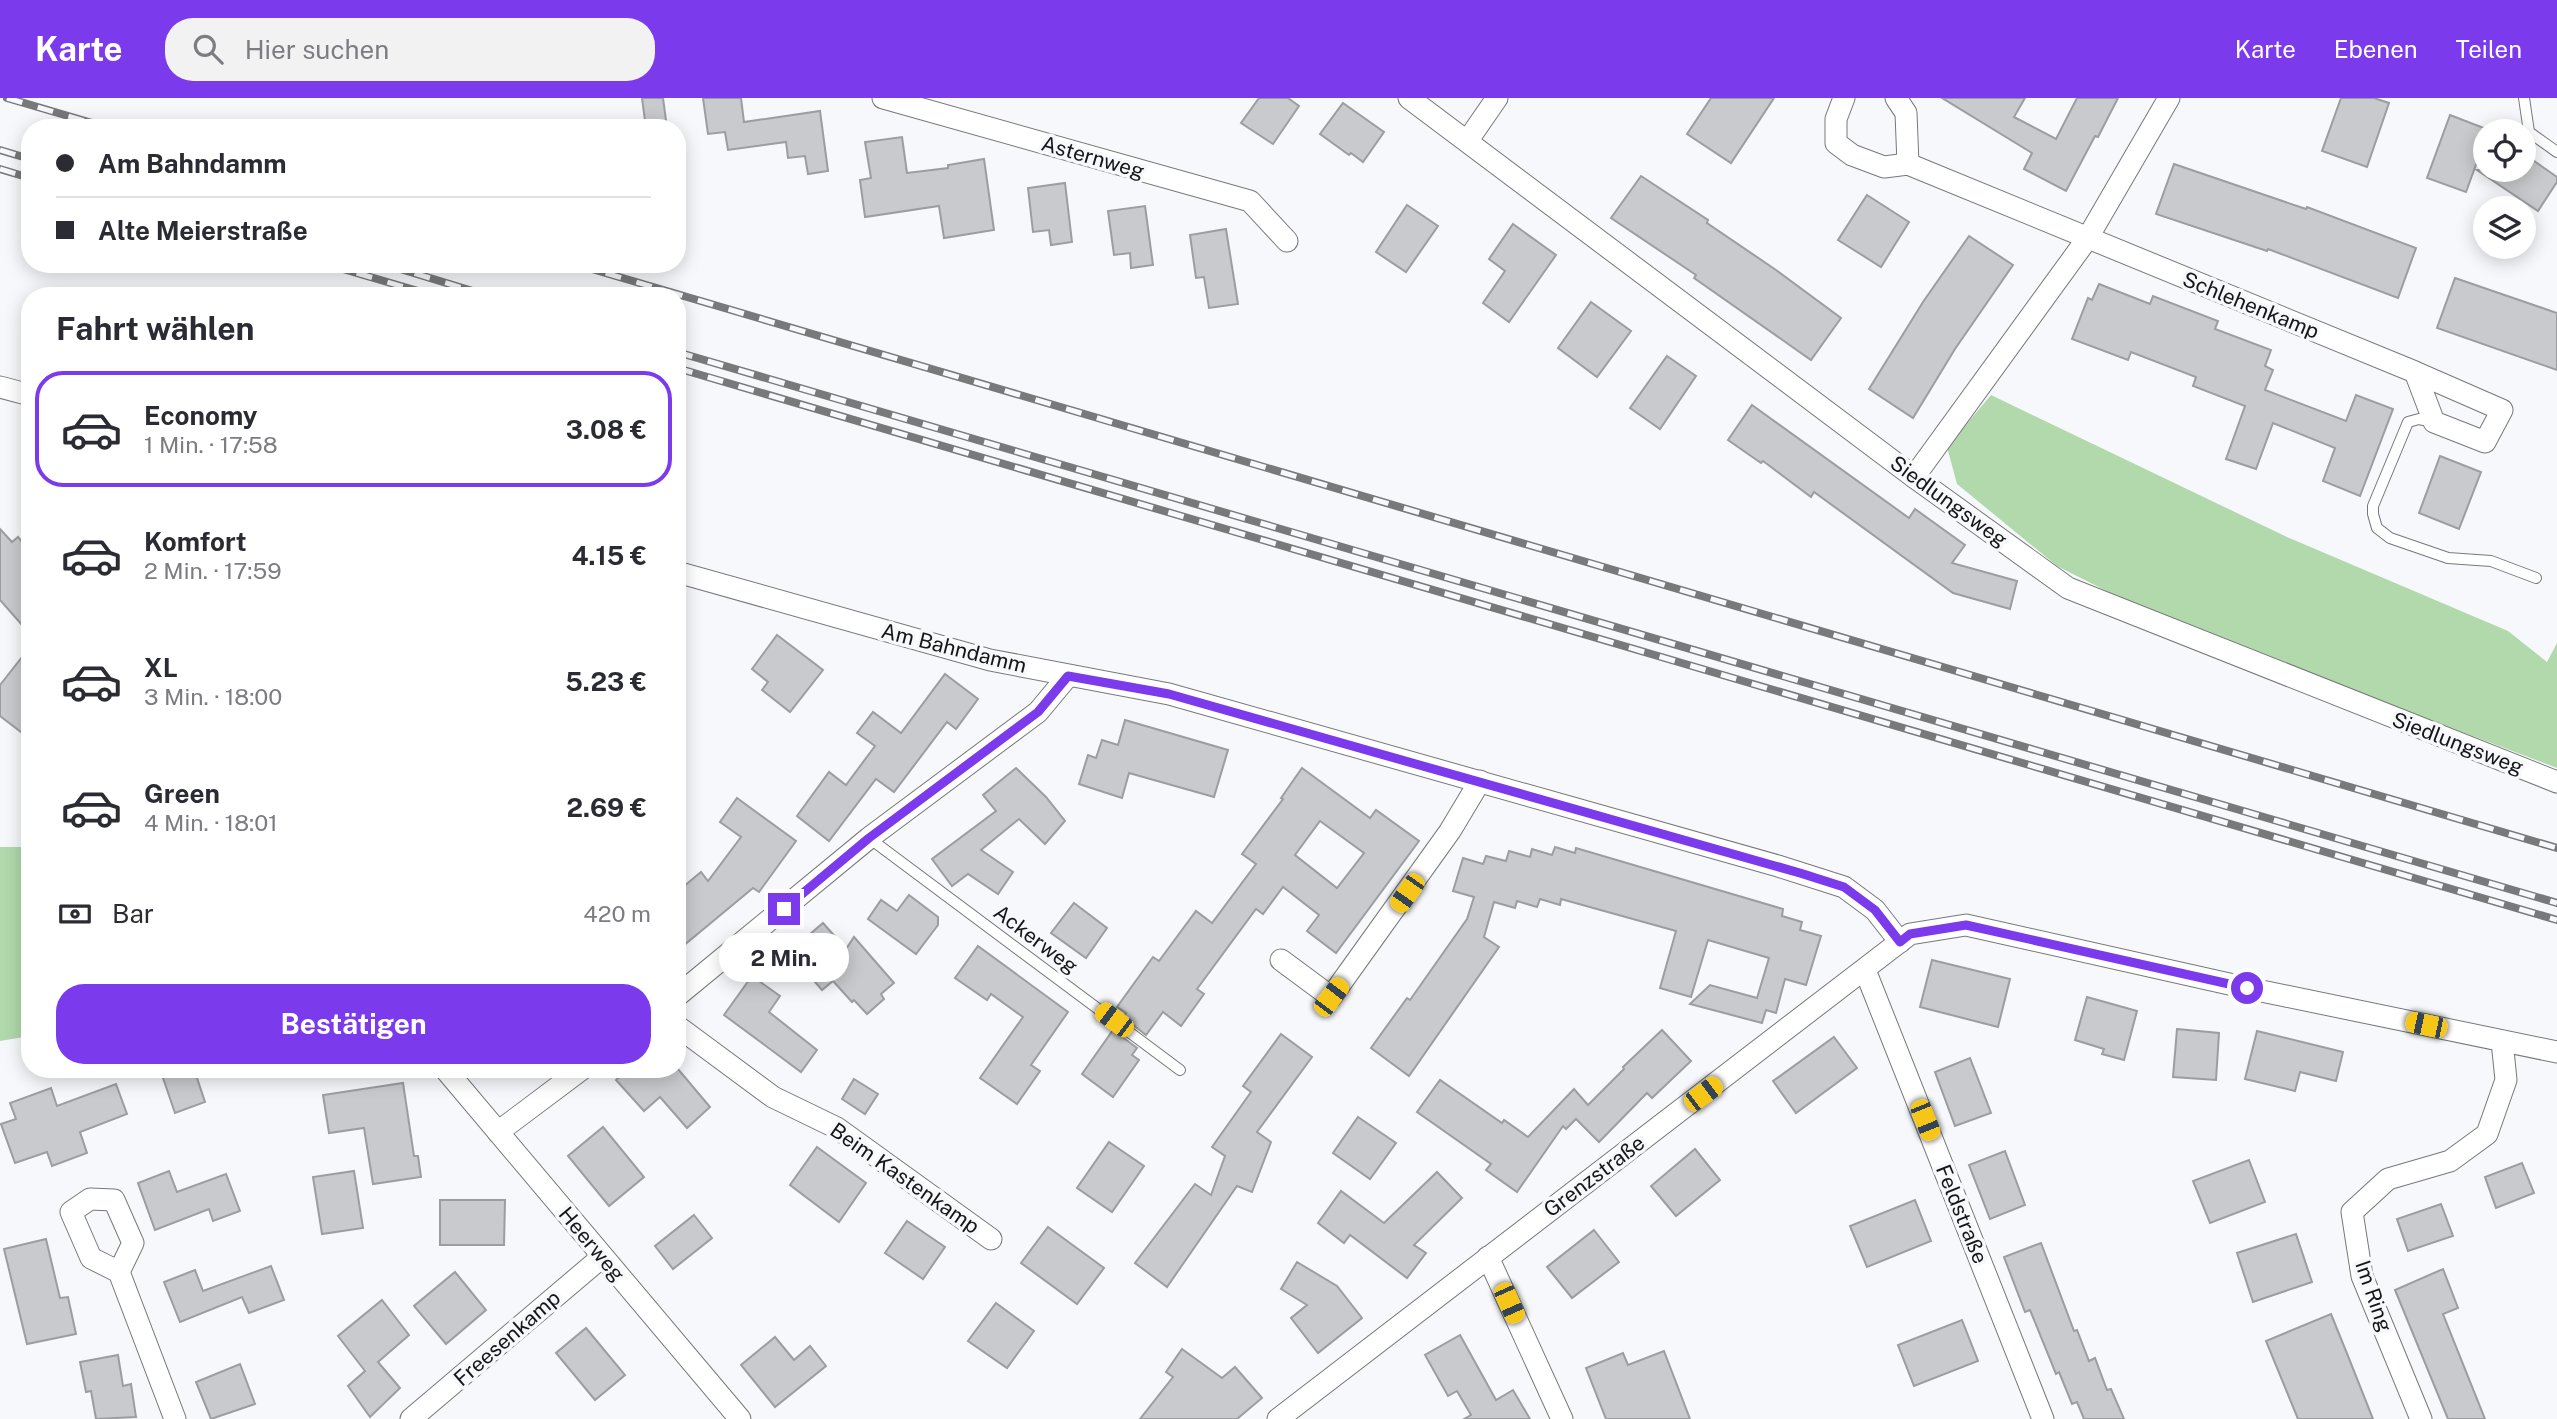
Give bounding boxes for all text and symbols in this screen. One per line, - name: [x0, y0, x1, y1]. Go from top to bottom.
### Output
- search box: [165, 18, 655, 81]
- text: Karte: [35, 30, 123, 68]
- icon: search: [189, 30, 227, 68]
- text: Hier suchen: [245, 34, 389, 65]
- text: Karte: [2235, 35, 2296, 63]
- text: Ebenen: [2334, 35, 2418, 63]
- text: Teilen: [2456, 35, 2522, 63]
- map controls: [2473, 119, 2536, 259]
- button: locate: [2473, 119, 2536, 182]
- street label: Asternweg: [1039, 130, 1147, 184]
- text: Am Bahndamm: [98, 148, 287, 179]
- button: layers: [2473, 196, 2536, 259]
- text: Alte Meierstraße: [98, 215, 308, 246]
- street label: Schlehenkamp: [2179, 266, 2323, 344]
- text: Fahrt wählen: [56, 310, 255, 347]
- icon: car: [60, 398, 123, 461]
- text: Economy: [144, 400, 257, 431]
- text: 3.08 €: [566, 414, 647, 445]
- text: 1 Min. · 17:58: [144, 431, 278, 458]
- street label: Siedlungsweg: [1886, 450, 2012, 552]
- icon: car: [60, 524, 123, 587]
- text: Komfort: [144, 526, 246, 557]
- text: 4.15 €: [571, 540, 647, 571]
- text: 2 Min. · 17:59: [144, 557, 282, 584]
- street label: Am Bahndamm: [879, 618, 1029, 678]
- icon: car: [60, 650, 123, 713]
- text: XL: [144, 652, 178, 683]
- text: 5.23 €: [565, 666, 647, 697]
- text: 3 Min. · 18:00: [144, 683, 282, 710]
- street label: Siedlungsweg: [2389, 706, 2527, 780]
- icon: car: [60, 776, 123, 839]
- text: Green: [144, 778, 220, 809]
- text: 2.69 €: [566, 792, 647, 823]
- text: 4 Min. · 18:01: [144, 809, 278, 836]
- car: [1387, 870, 1428, 916]
- route end: [768, 893, 800, 925]
- icon: cash: [56, 895, 94, 933]
- text: Bar: [112, 898, 154, 929]
- street label: Ackerweg: [989, 899, 1083, 979]
- text: 420 m: [583, 900, 651, 927]
- callout: 2 Min.: [719, 934, 849, 982]
- text: 2 Min.: [751, 944, 817, 971]
- route start: [2231, 972, 2263, 1004]
- car: [1310, 974, 1353, 1020]
- button: Bestätigen: [56, 984, 651, 1064]
- car: [1091, 999, 1138, 1041]
- car: [2404, 1010, 2449, 1040]
- car: [1680, 1073, 1727, 1115]
- car: [1908, 1097, 1943, 1143]
- street label: Beim Kastenkamp: [826, 1117, 984, 1239]
- street label: Grenzstraße: [1539, 1130, 1649, 1222]
- street label: Feldstraße: [1931, 1161, 1993, 1267]
- street label: Heerweg: [554, 1202, 630, 1286]
- street label: Im Ring: [2350, 1257, 2398, 1335]
- car: [1491, 1280, 1528, 1326]
- street label: Freesenkamp: [449, 1285, 565, 1391]

